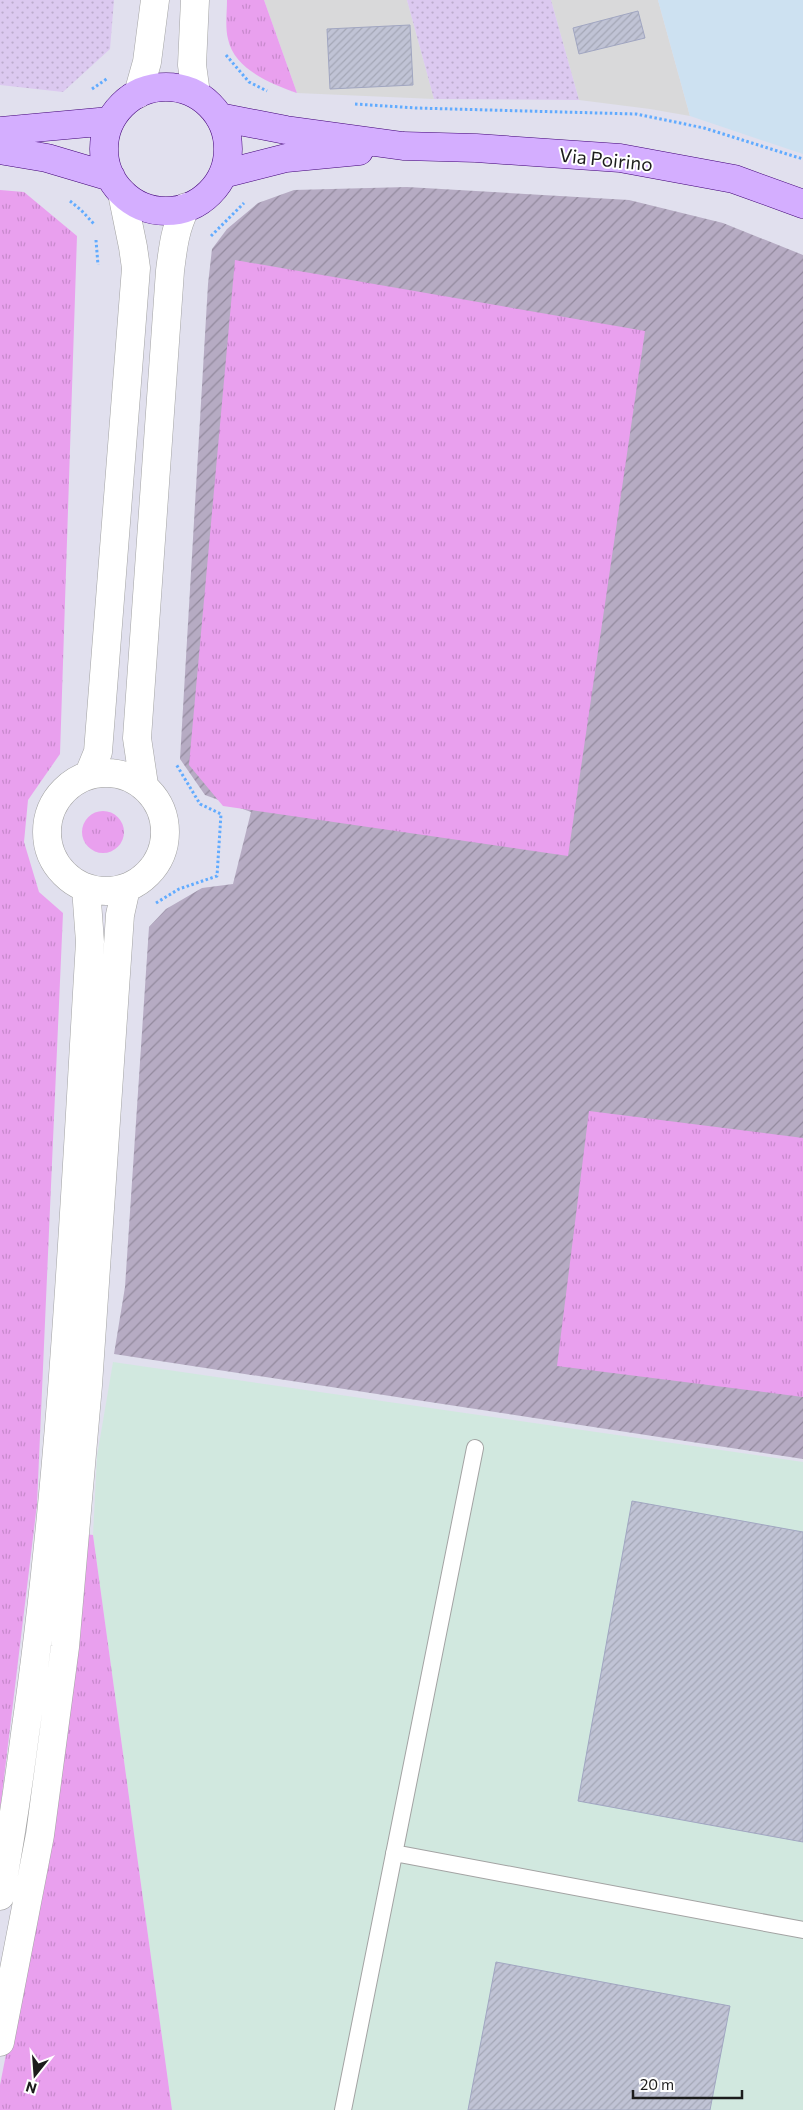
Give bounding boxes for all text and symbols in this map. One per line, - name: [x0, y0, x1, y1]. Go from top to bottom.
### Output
- street label: Via Poirino: [558, 143, 654, 175]
- north arrow: [10, 2050, 60, 2100]
- scale bar: [633, 2068, 742, 2100]
- text: 20 m: [640, 2075, 674, 2093]
- text: N: [24, 2078, 39, 2098]

